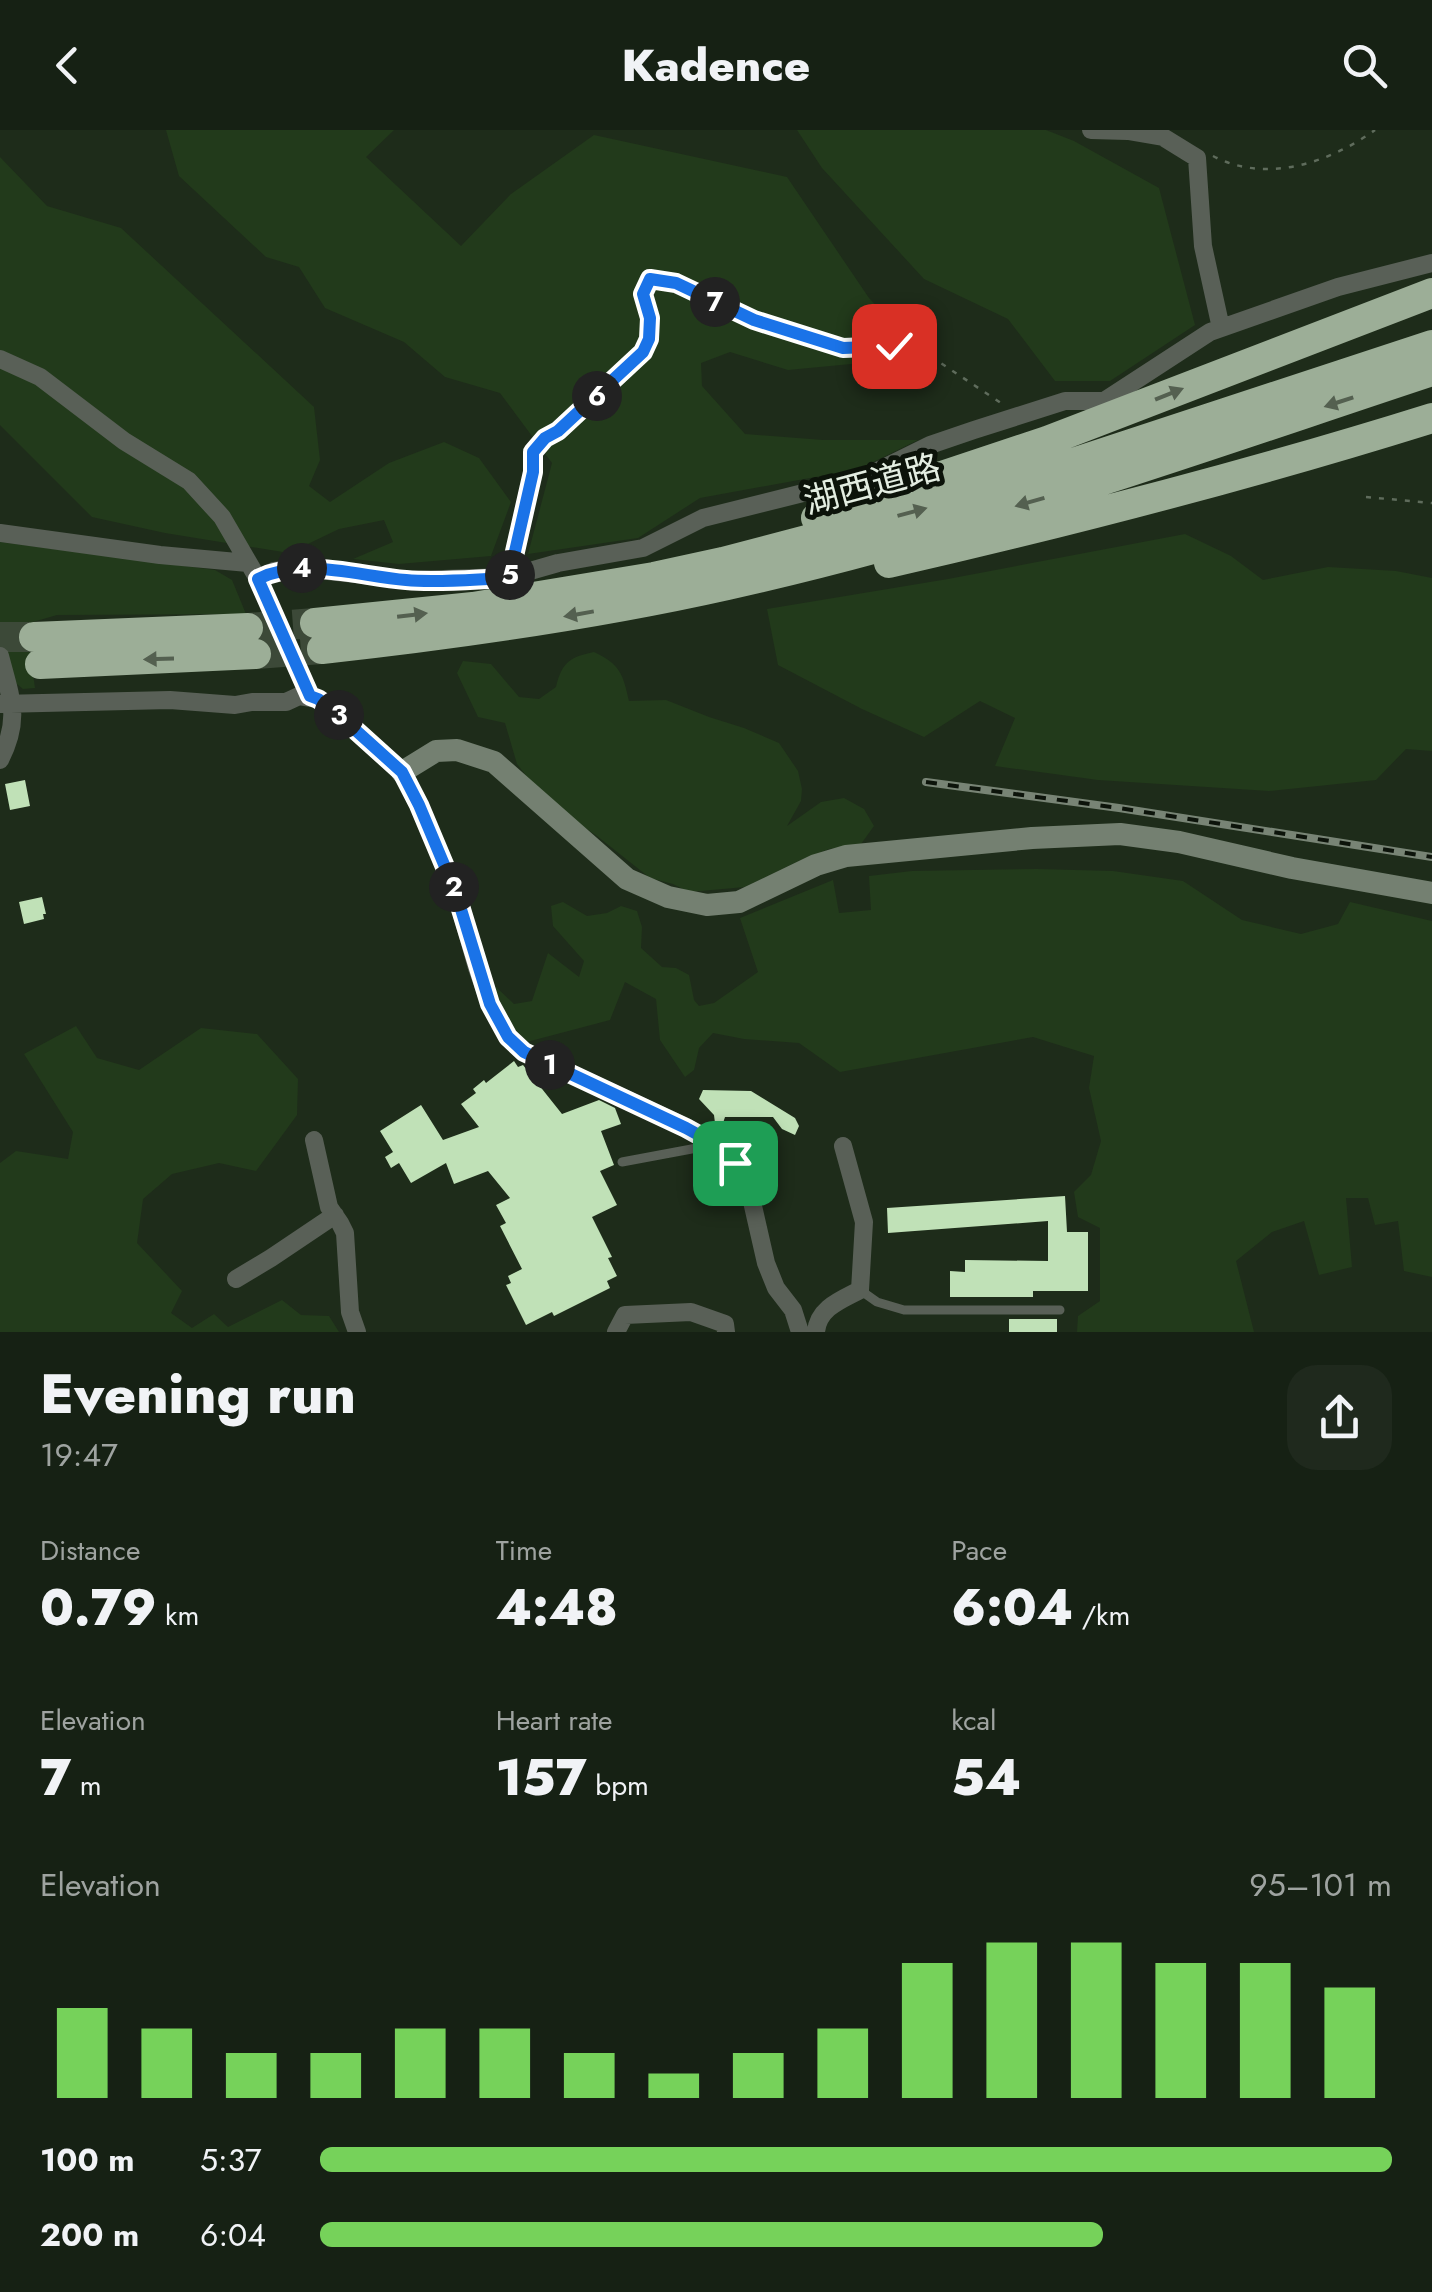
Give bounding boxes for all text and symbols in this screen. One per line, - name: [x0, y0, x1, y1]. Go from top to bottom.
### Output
- text: Kadence: [622, 33, 810, 98]
- icon: back: [40, 38, 95, 93]
- icon: search: [1337, 38, 1392, 93]
- pin: 7: [690, 277, 740, 327]
- text: 7: [707, 281, 723, 322]
- pin: [852, 304, 937, 389]
- icon: check: [867, 319, 922, 374]
- pin: 6: [572, 371, 622, 421]
- text: 6: [588, 375, 606, 416]
- one-way arrow: [1154, 386, 1184, 402]
- one-way arrow: [1324, 395, 1354, 410]
- street label: 湖西道路: [798, 442, 946, 526]
- one-way arrow: [1015, 495, 1045, 510]
- one-way arrow: [897, 504, 928, 520]
- pin: 4: [277, 543, 327, 593]
- text: 4: [292, 547, 312, 588]
- pin: 5: [485, 550, 535, 600]
- text: 5: [501, 554, 519, 595]
- one-way arrow: [396, 607, 428, 623]
- one-way arrow: [563, 607, 595, 622]
- one-way arrow: [142, 652, 174, 668]
- pin: 3: [314, 690, 364, 740]
- text: 3: [330, 694, 348, 735]
- pin: 2: [429, 862, 479, 912]
- text: 2: [445, 866, 463, 907]
- pin: 1: [525, 1040, 575, 1090]
- text: 1: [543, 1044, 557, 1085]
- pin: [693, 1121, 778, 1206]
- icon: arrive: [708, 1136, 763, 1191]
- text: Evening run: [40, 1354, 356, 1434]
- button: share: [1287, 1365, 1392, 1470]
- text: 19:47: [40, 1432, 118, 1478]
- text: Distance: [40, 1530, 140, 1571]
- text: Time: [496, 1530, 552, 1571]
- text: Pace: [951, 1530, 1007, 1571]
- text: 0.79: [40, 1571, 157, 1644]
- text: 4:48: [496, 1571, 618, 1644]
- text: 6:04: [951, 1571, 1073, 1644]
- text: km: [157, 1595, 199, 1636]
- text: /km: [1073, 1595, 1130, 1636]
- text: Elevation: [40, 1700, 146, 1741]
- text: Heart rate: [496, 1700, 613, 1741]
- text: kcal: [951, 1700, 997, 1741]
- text: 7: [40, 1741, 71, 1814]
- text: 157: [496, 1741, 587, 1814]
- text: 54: [951, 1741, 1021, 1814]
- text: m: [71, 1765, 102, 1806]
- text: bpm: [587, 1765, 649, 1806]
- text: Elevation: [40, 1862, 161, 1908]
- text: 95–101 m: [1249, 1862, 1392, 1908]
- text: 100 m: [40, 2137, 135, 2183]
- text: 5:37: [200, 2137, 261, 2183]
- text: 200 m: [40, 2212, 139, 2258]
- text: 6:04: [200, 2212, 266, 2258]

